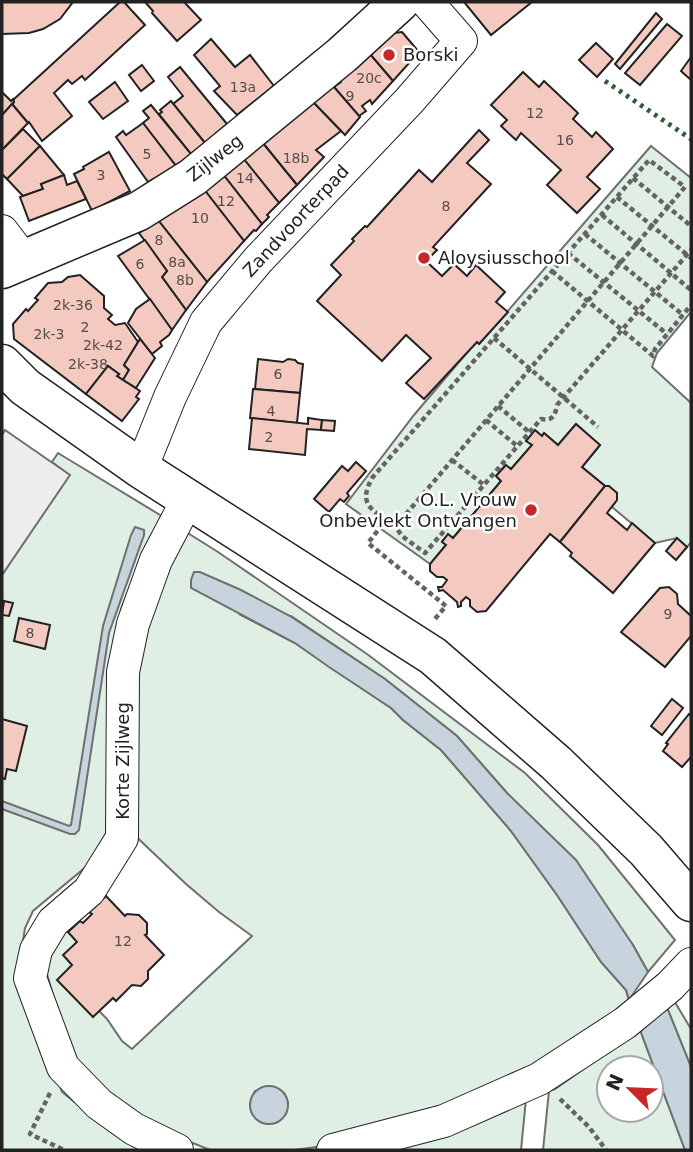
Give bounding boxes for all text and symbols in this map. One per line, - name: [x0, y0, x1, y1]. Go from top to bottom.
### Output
- place label: Borski: [403, 44, 459, 65]
- marker: Borski: [381, 47, 397, 63]
- house number: 20c: [356, 70, 382, 86]
- house number: 13a: [230, 79, 256, 95]
- house number: 9: [346, 88, 354, 104]
- house number: 12: [526, 105, 544, 121]
- street label: Zijlweg: [183, 129, 247, 186]
- house number: 16: [556, 132, 574, 148]
- house number: 5: [143, 146, 151, 162]
- house number: 18b: [283, 150, 309, 166]
- street label: Zandvoorterpad: [238, 160, 353, 281]
- house number: 3: [97, 167, 105, 183]
- house number: 14: [236, 170, 254, 186]
- house number: 12: [217, 193, 235, 209]
- house number: 8: [442, 198, 450, 214]
- house number: 10: [191, 210, 209, 226]
- house number: 8: [155, 232, 163, 248]
- place label: Aloysiusschool: [438, 247, 570, 268]
- marker: Aloysiusschool: [416, 250, 432, 266]
- house number: 8a: [168, 254, 186, 270]
- house number: 6: [136, 256, 145, 272]
- house number: 8b: [176, 272, 194, 288]
- house number: 2k-36: [53, 297, 93, 313]
- house number: 2: [81, 319, 89, 335]
- house number: 2k-3: [34, 326, 64, 342]
- house number: 2k-42: [83, 337, 123, 353]
- house number: 2k-38: [68, 356, 108, 372]
- house number: 6: [274, 366, 283, 382]
- house number: 4: [267, 403, 276, 419]
- house number: 2: [265, 429, 273, 445]
- place label: O.L. Vrouw Onbevlekt Ontvangen: [319, 489, 517, 531]
- marker: O.L. Vrouw Onbevlekt Ontvangen: [523, 502, 539, 518]
- house number: 9: [664, 606, 672, 622]
- house number: 8: [26, 625, 34, 641]
- street label: Korte Zijlweg: [112, 702, 133, 820]
- house number: 12: [114, 933, 132, 949]
- north arrow: [595, 1054, 665, 1124]
- text: N: [601, 1070, 628, 1094]

